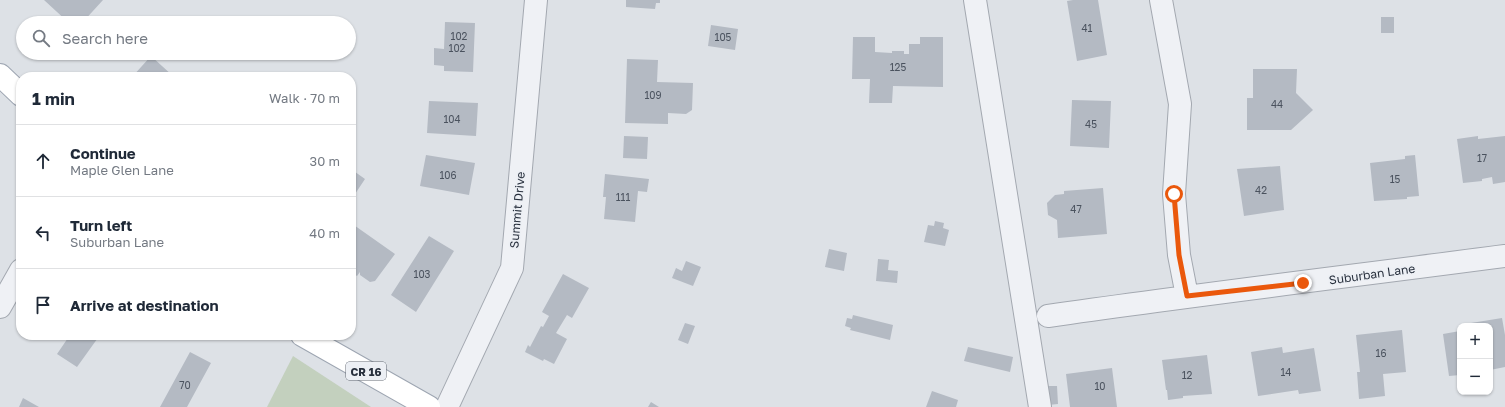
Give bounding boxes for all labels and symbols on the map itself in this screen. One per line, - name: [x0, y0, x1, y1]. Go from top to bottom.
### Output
- house number: 41: [1082, 22, 1093, 34]
- house number: 102: [451, 30, 468, 42]
- house number: 105: [715, 31, 732, 43]
- house number: 102: [449, 42, 466, 54]
- house number: 125: [890, 61, 906, 73]
- house number: 109: [644, 89, 662, 101]
- house number: 44: [1271, 98, 1283, 110]
- house number: 104: [443, 113, 461, 125]
- house number: 45: [1085, 118, 1097, 130]
- house number: 17: [1477, 152, 1487, 164]
- house number: 106: [439, 169, 457, 181]
- street label: Summit Drive: [506, 171, 528, 249]
- house number: 15: [1390, 173, 1401, 185]
- house number: 42: [1255, 184, 1267, 196]
- route start: [1165, 185, 1183, 203]
- house number: 111: [616, 191, 630, 203]
- house number: 47: [1070, 203, 1082, 215]
- street label: Suburban Lane: [1328, 261, 1416, 287]
- house number: 103: [414, 268, 431, 280]
- route end: [1294, 274, 1312, 292]
- house number: 16: [1376, 347, 1386, 359]
- road number: CR 16: [346, 362, 386, 380]
- house number: 14: [1281, 366, 1291, 378]
- house number: 12: [1182, 369, 1193, 381]
- house number: 70: [179, 379, 191, 391]
- house number: 10: [1094, 380, 1106, 392]

